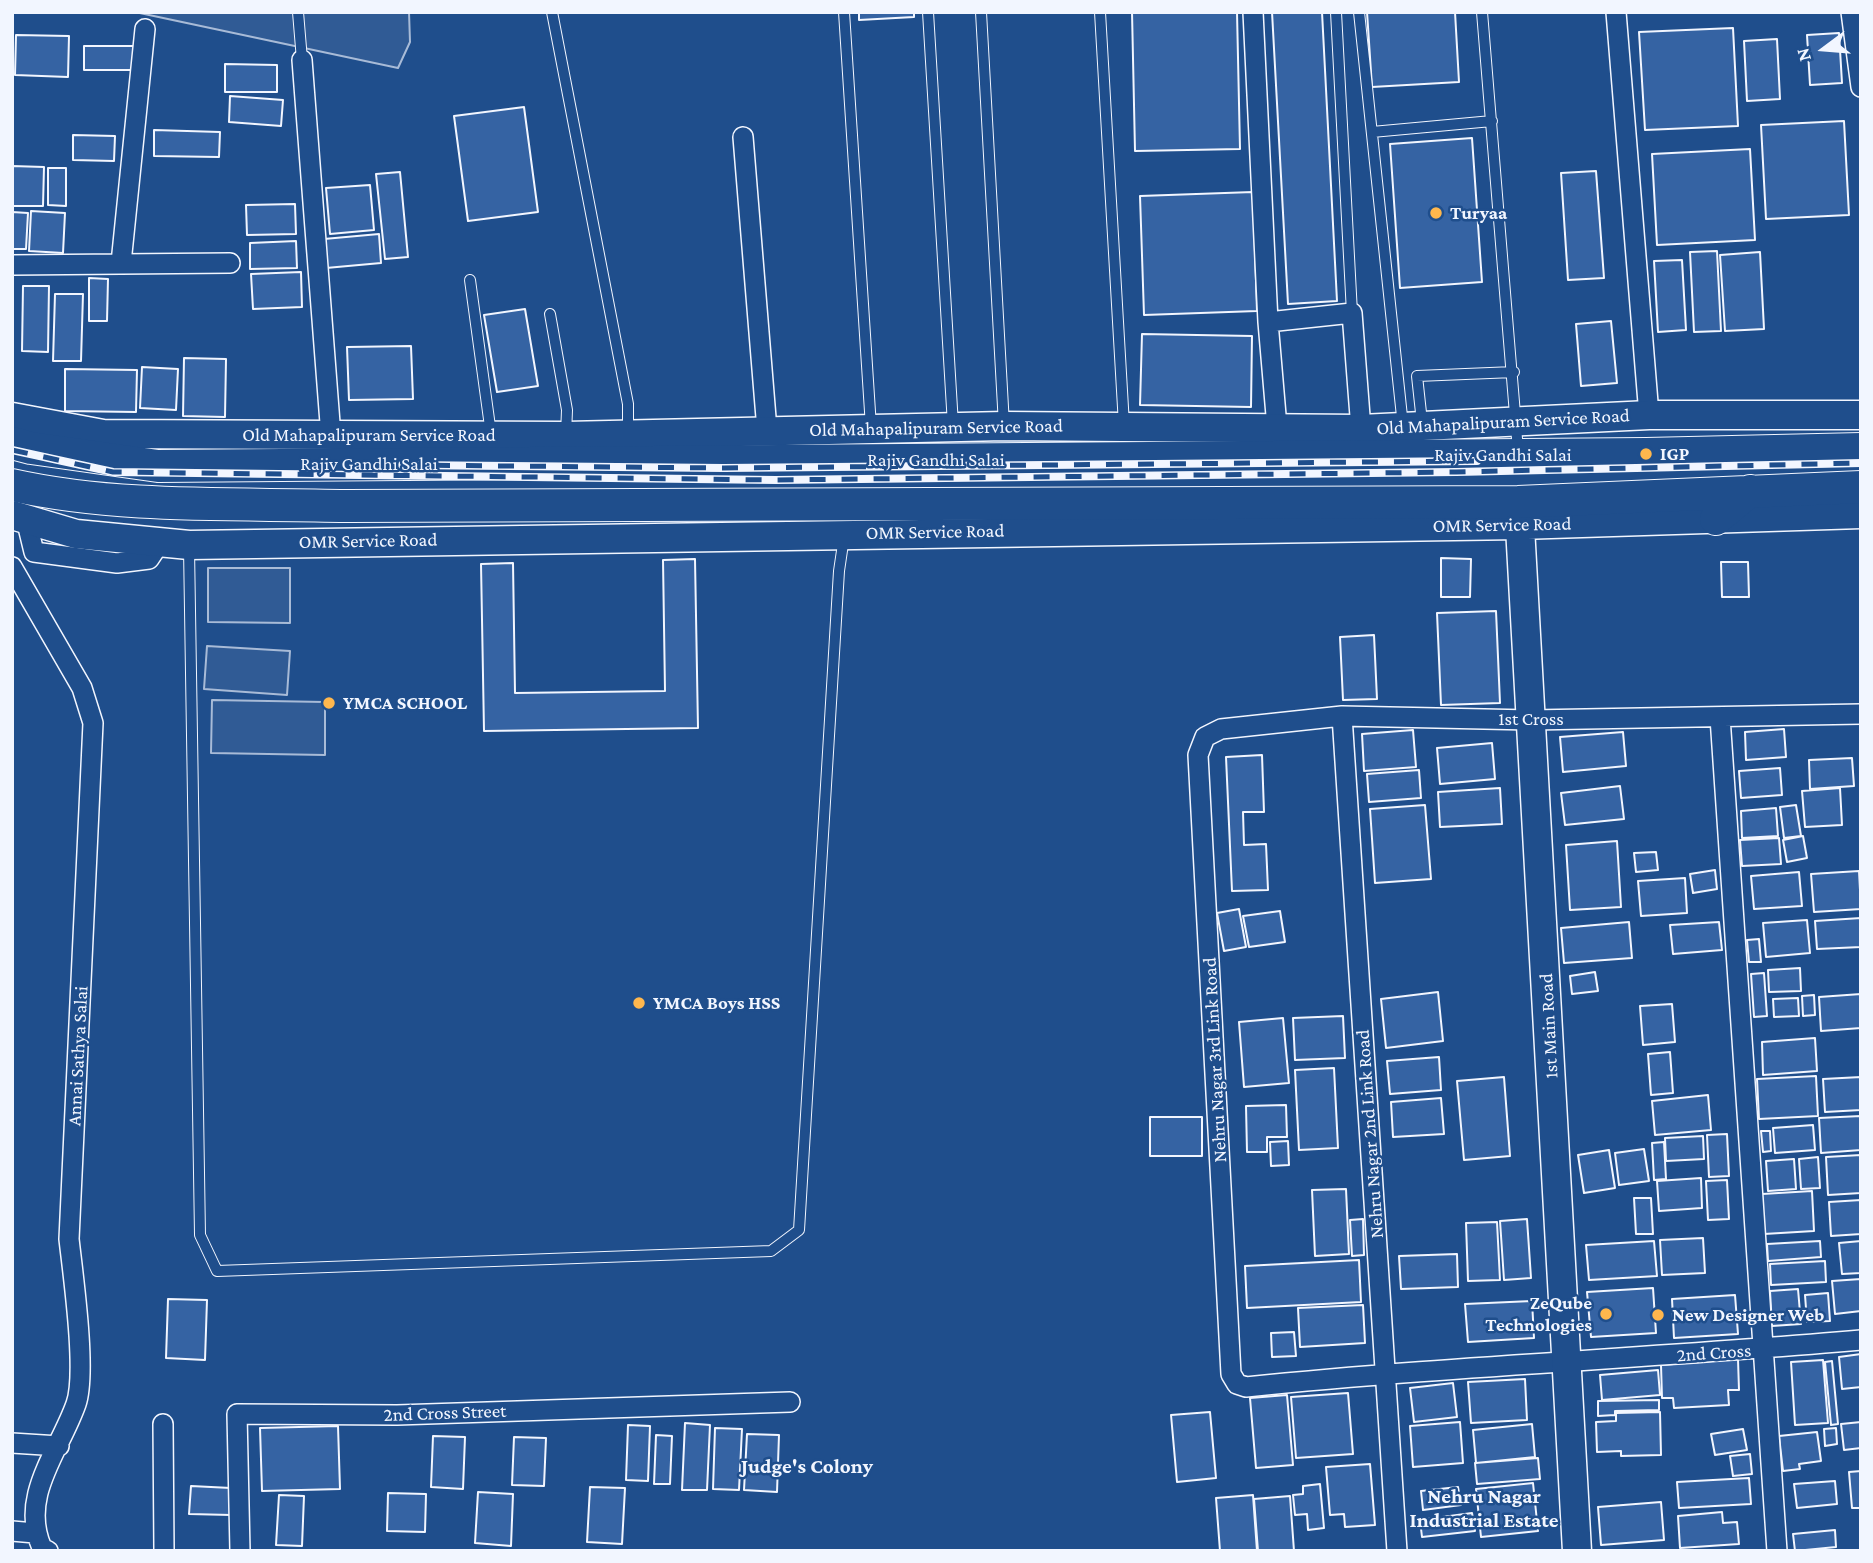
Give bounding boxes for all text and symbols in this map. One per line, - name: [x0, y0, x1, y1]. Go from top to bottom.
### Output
- north arrow: [1789, 14, 1859, 84]
- text: N: [1791, 46, 1815, 64]
- place label: Turyaa: [1450, 202, 1507, 224]
- marker: Turyaa: [1428, 205, 1444, 221]
- street label: Old Mahapalipuram Service Road: [1376, 404, 1630, 440]
- street label: Old Mahapalipuram Service Road: [809, 414, 1063, 442]
- street label: Old Mahapalipuram Service Road: [242, 424, 496, 446]
- place label: IGP: [1660, 443, 1689, 465]
- street label: Rajiv Gandhi Salai: [1434, 444, 1572, 466]
- marker: IGP: [1638, 446, 1654, 462]
- street label: Rajiv Gandhi Salai: [867, 449, 1005, 471]
- street label: Rajiv Gandhi Salai: [300, 453, 438, 475]
- street label: OMR Service Road: [1433, 512, 1571, 538]
- street label: OMR Service Road: [866, 519, 1004, 545]
- street label: OMR Service Road: [299, 528, 437, 554]
- place label: YMCA SCHOOL: [343, 692, 467, 714]
- marker: YMCA SCHOOL: [321, 695, 337, 711]
- street label: 1st Cross: [1498, 708, 1564, 730]
- street label: Nehru Nagar 3rd Link Road: [1198, 957, 1232, 1163]
- street label: 1st Main Road: [1535, 973, 1563, 1079]
- street label: Annai Sathya Salai: [63, 985, 93, 1127]
- place label: YMCA Boys HSS: [653, 992, 780, 1014]
- marker: YMCA Boys HSS: [631, 995, 647, 1011]
- street label: Nehru Nagar 2nd Link Road: [1351, 1029, 1389, 1239]
- place label: ZeQube Technologies: [1485, 1292, 1592, 1336]
- place label: New Designer Web: [1672, 1304, 1824, 1326]
- marker: ZeQube Technologies: [1598, 1306, 1614, 1322]
- marker: New Designer Web: [1650, 1307, 1666, 1323]
- street label: 2nd Cross: [1676, 1339, 1752, 1367]
- street label: 2nd Cross Street: [383, 1399, 507, 1427]
- district label: Judge's Colony: [741, 1454, 873, 1480]
- district label: Nehru Nagar Industrial Estate: [1410, 1484, 1558, 1534]

